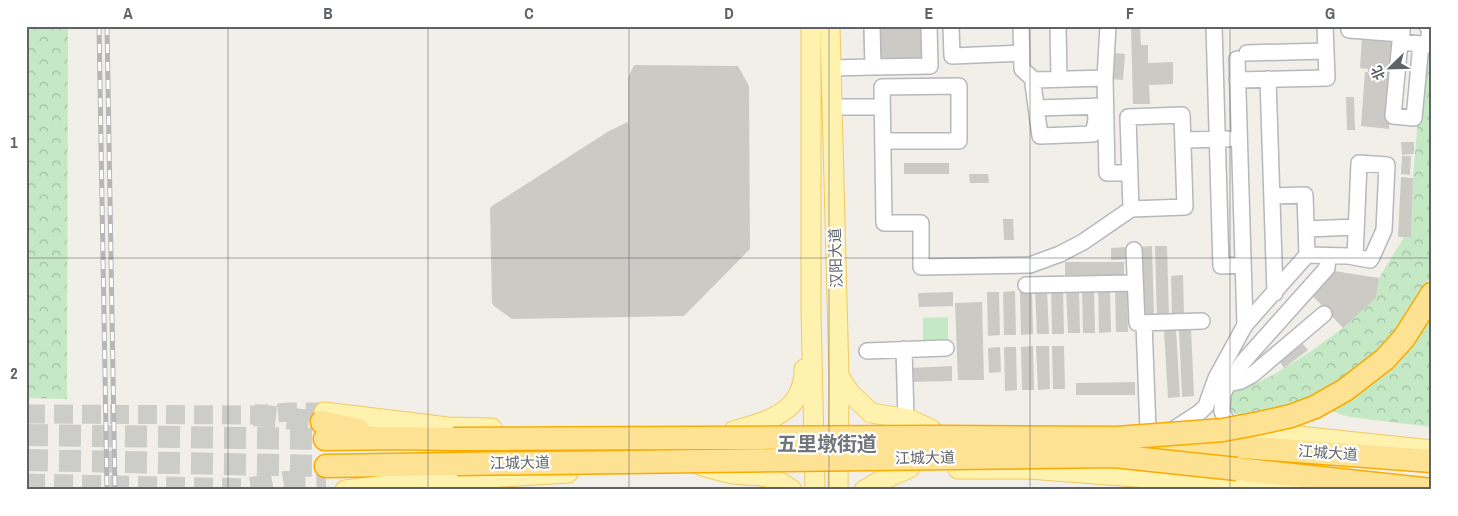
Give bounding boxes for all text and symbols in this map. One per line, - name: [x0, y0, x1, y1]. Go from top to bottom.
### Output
- text: A: [123, 2, 133, 24]
- text: B: [323, 2, 333, 24]
- text: C: [524, 2, 534, 24]
- text: D: [724, 2, 734, 24]
- text: E: [925, 2, 934, 24]
- text: F: [1126, 2, 1134, 24]
- text: G: [1325, 2, 1335, 24]
- north arrow: [1366, 42, 1416, 92]
- text: 北: [1367, 63, 1389, 83]
- text: 1: [10, 131, 18, 153]
- street label: 汉阳大道: [824, 228, 847, 288]
- text: 2: [10, 362, 18, 384]
- district label: 五里墩街道: [777, 430, 877, 457]
- street label: 江城大道: [1297, 440, 1359, 465]
- street label: 江城大道: [895, 446, 955, 469]
- street label: 江城大道: [490, 451, 550, 474]

